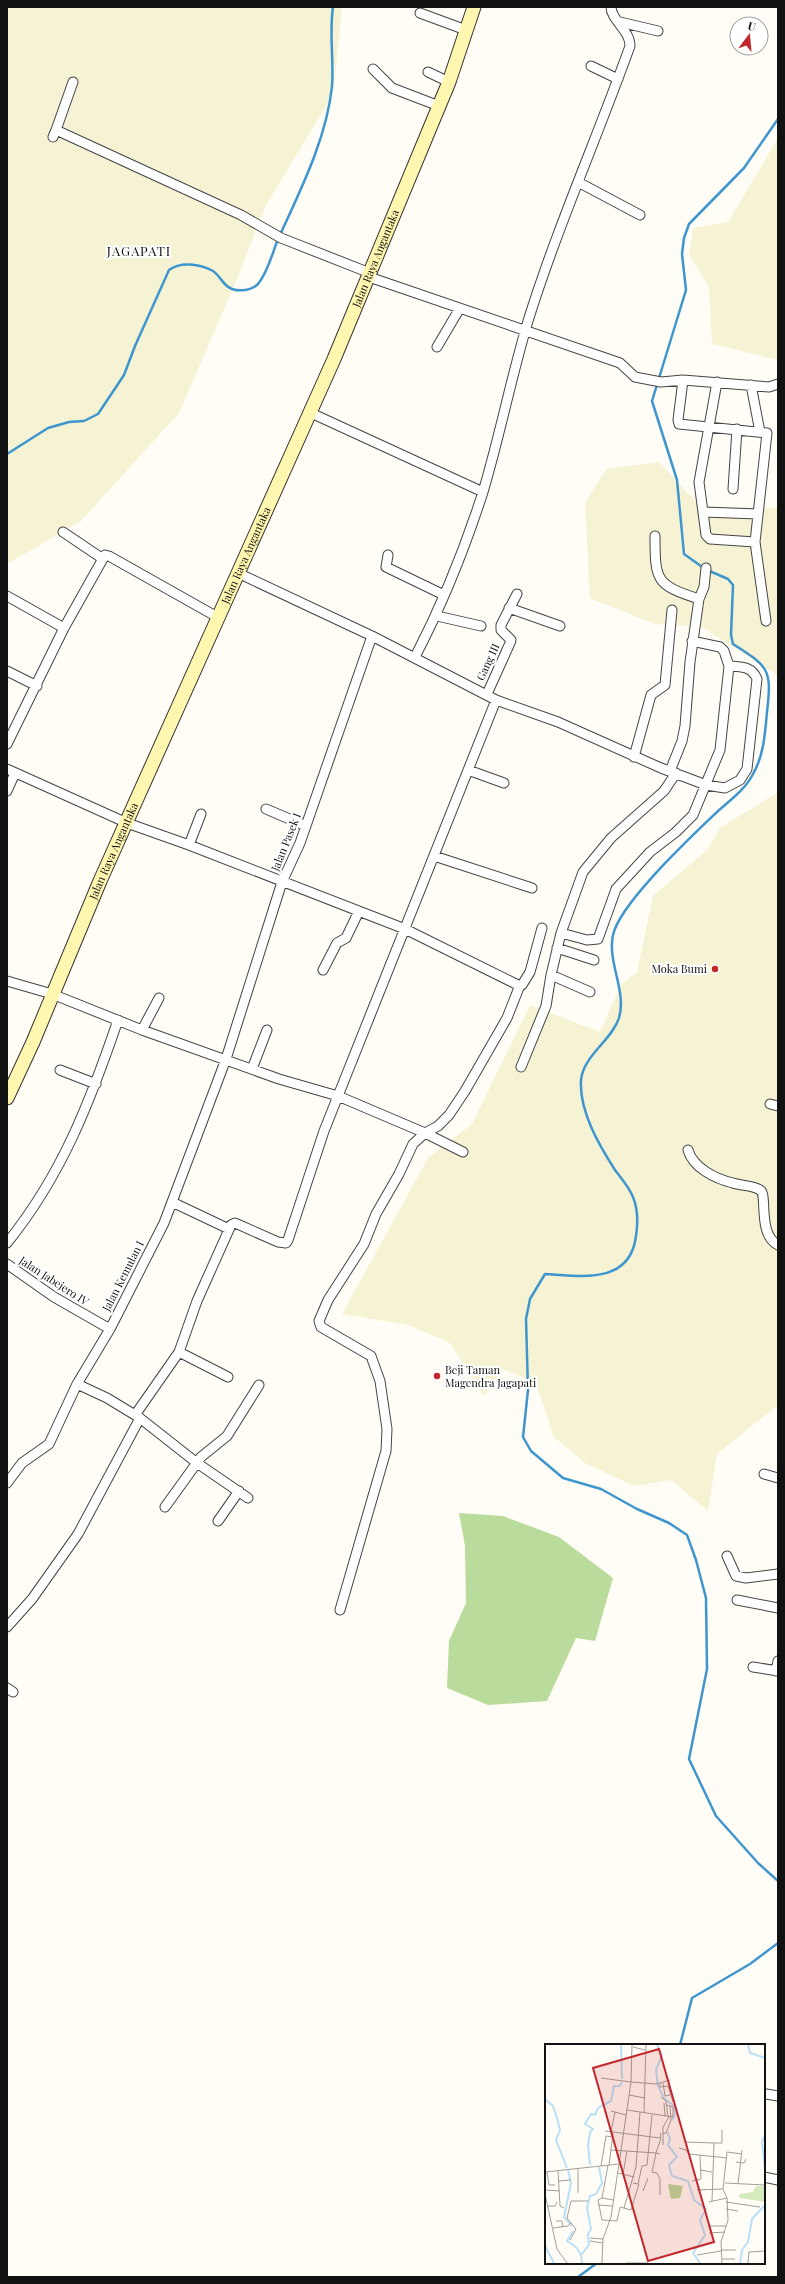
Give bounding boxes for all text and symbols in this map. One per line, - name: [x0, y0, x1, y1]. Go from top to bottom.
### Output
- north arrow: [729, 16, 769, 56]
- text: U: [746, 18, 758, 34]
- street label: Jalan Raya Angantaka: [348, 207, 402, 310]
- district label: JAGAPATI: [106, 242, 171, 259]
- street label: Jalan Raya Angantaka: [217, 504, 274, 607]
- street label: Gang III: [472, 641, 503, 683]
- street label: Jalan Raya Angantaka: [85, 800, 141, 903]
- street label: Jalan Pasek I: [267, 810, 304, 874]
- place label: Moka Bumi: [651, 961, 707, 976]
- marker: Moka Bumi: [710, 964, 720, 974]
- street label: Jalan Kemulan I: [98, 1238, 147, 1315]
- street label: Jalan Jabejero IV: [16, 1252, 92, 1309]
- place label: Beji Taman Magendra Jagapati: [445, 1362, 536, 1390]
- marker: Beji Taman Magendra Jagapati: [432, 1371, 442, 1381]
- inset map: [545, 2044, 765, 2264]

